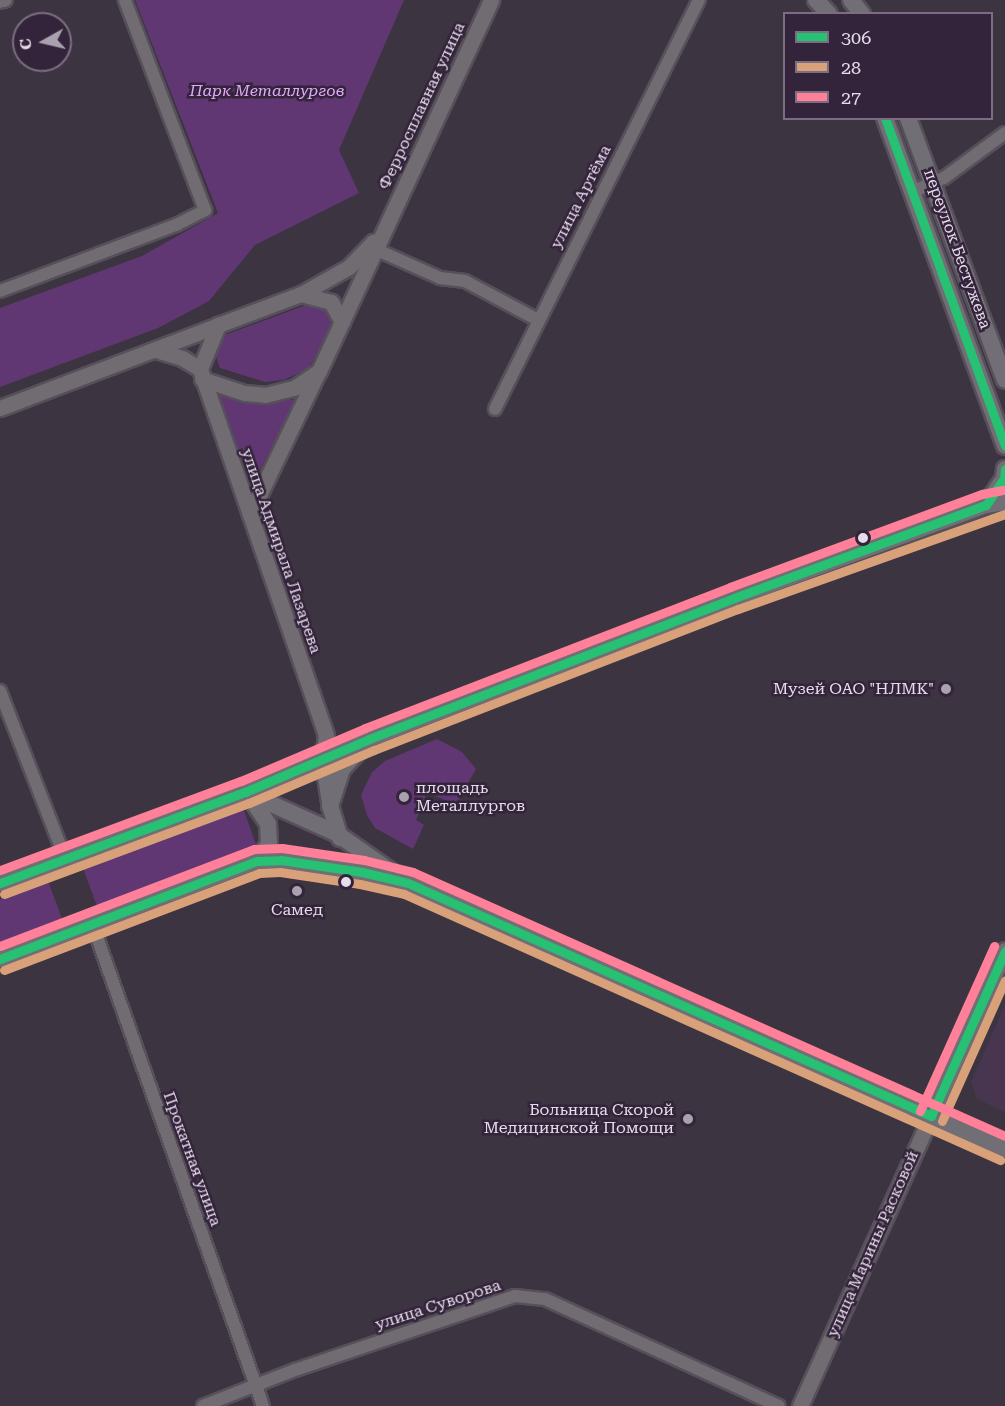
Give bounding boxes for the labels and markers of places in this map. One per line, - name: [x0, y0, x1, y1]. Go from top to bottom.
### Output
- unlabelled marker: [857, 532, 869, 544]
- place label: Музей ОАО "НЛМК": [773, 679, 934, 699]
- marker: Музей ОАО "НЛМК": [939, 682, 953, 696]
- place label: площадь Металлургов: [416, 778, 525, 816]
- marker: площадь Металлургов: [397, 790, 411, 804]
- unlabelled marker: [340, 876, 352, 888]
- marker: Самед: [290, 884, 304, 898]
- place label: Самед: [271, 900, 323, 920]
- place label: Больница Скорой Медицинской Помощи: [484, 1100, 674, 1138]
- marker: Больница Скорой Медицинской Помощи: [679, 1110, 697, 1128]

